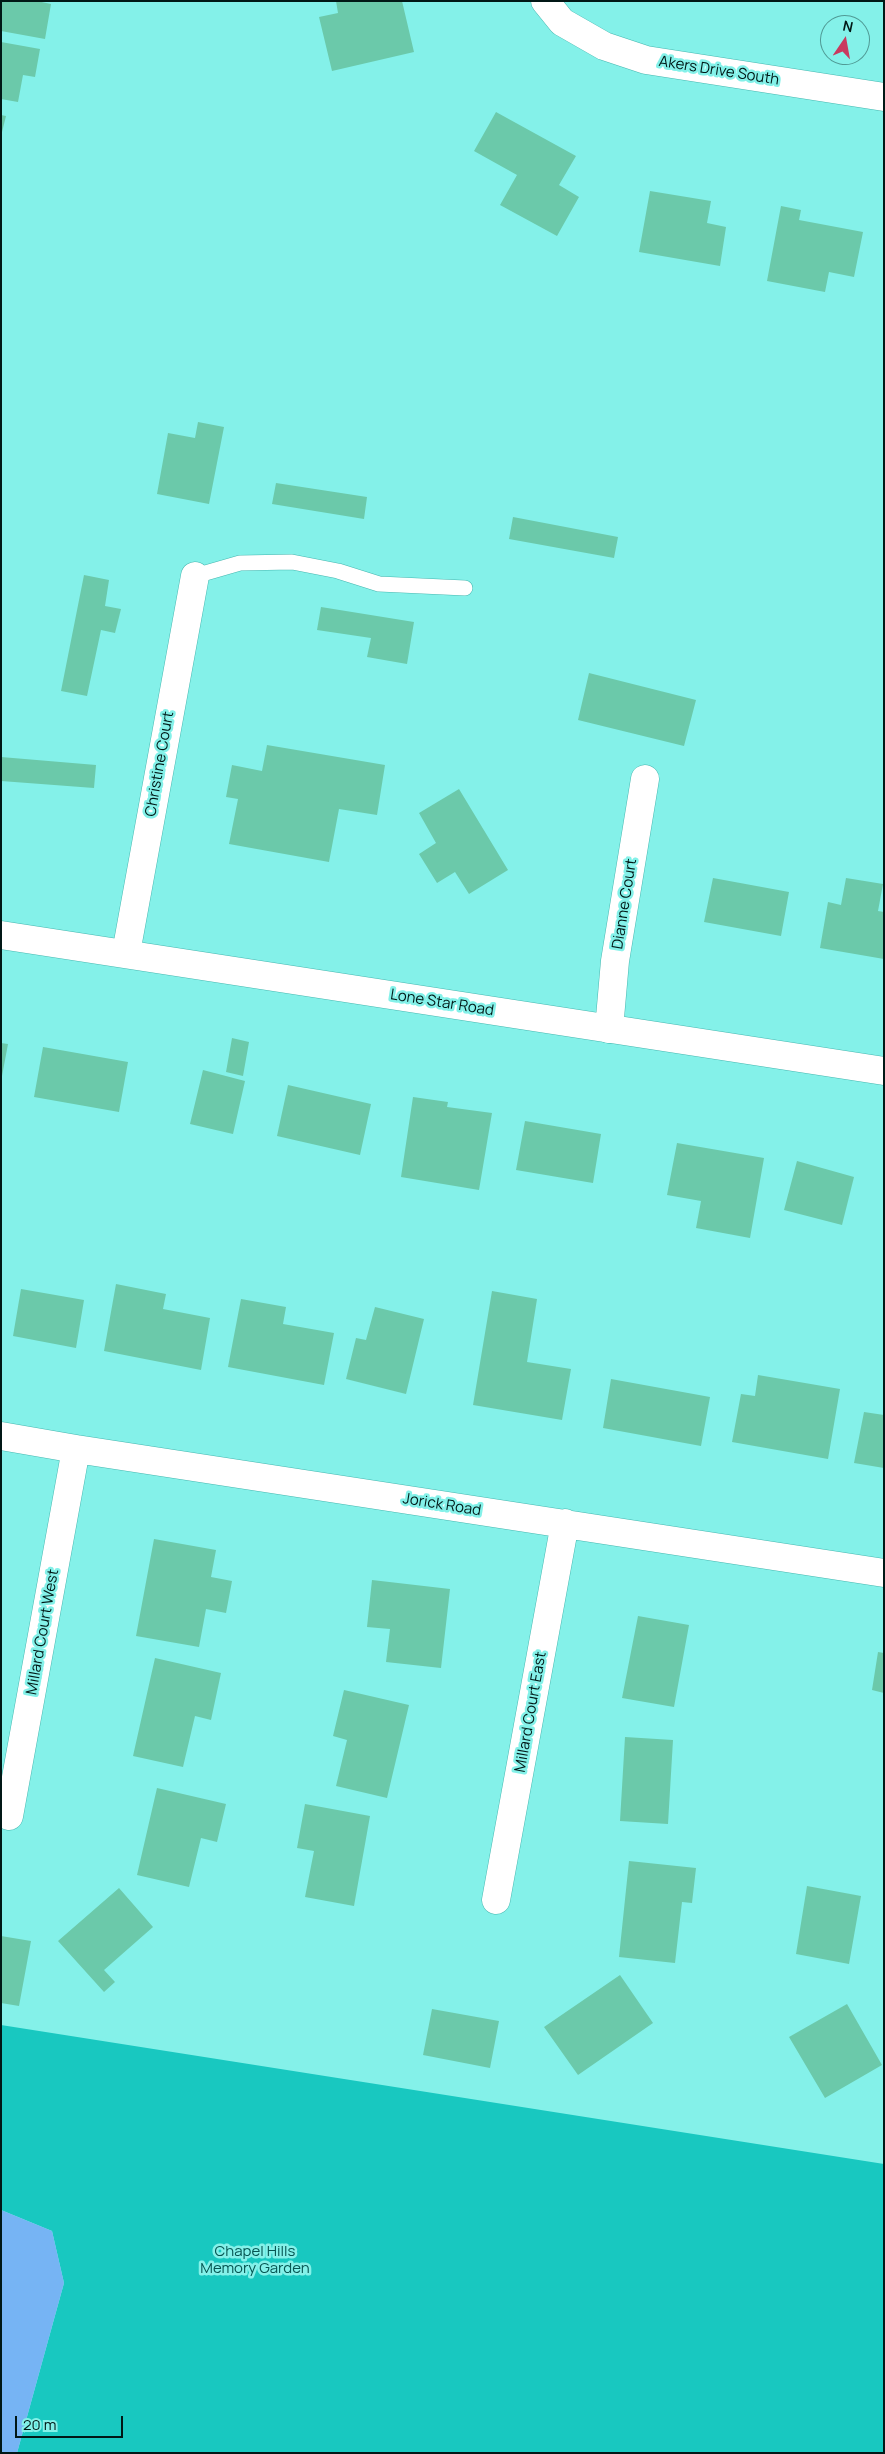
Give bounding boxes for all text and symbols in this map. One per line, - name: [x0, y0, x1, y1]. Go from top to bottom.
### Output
- north arrow: [820, 15, 870, 65]
- text: N: [841, 15, 855, 36]
- street label: Akers Drive South: [658, 53, 780, 89]
- street label: Christine Court: [142, 710, 178, 818]
- street label: Dianne Court: [609, 857, 641, 951]
- street label: Lone Star Road: [389, 986, 495, 1020]
- street label: Jorick Road: [402, 1490, 482, 1520]
- street label: Millard Court West: [23, 1568, 63, 1696]
- street label: Millard Court East: [512, 1650, 550, 1774]
- park label: Chapel Hills Memory Garden: [200, 2243, 310, 2278]
- scale bar: [18, 2406, 125, 2438]
- text: 20 m: [23, 2414, 56, 2435]

